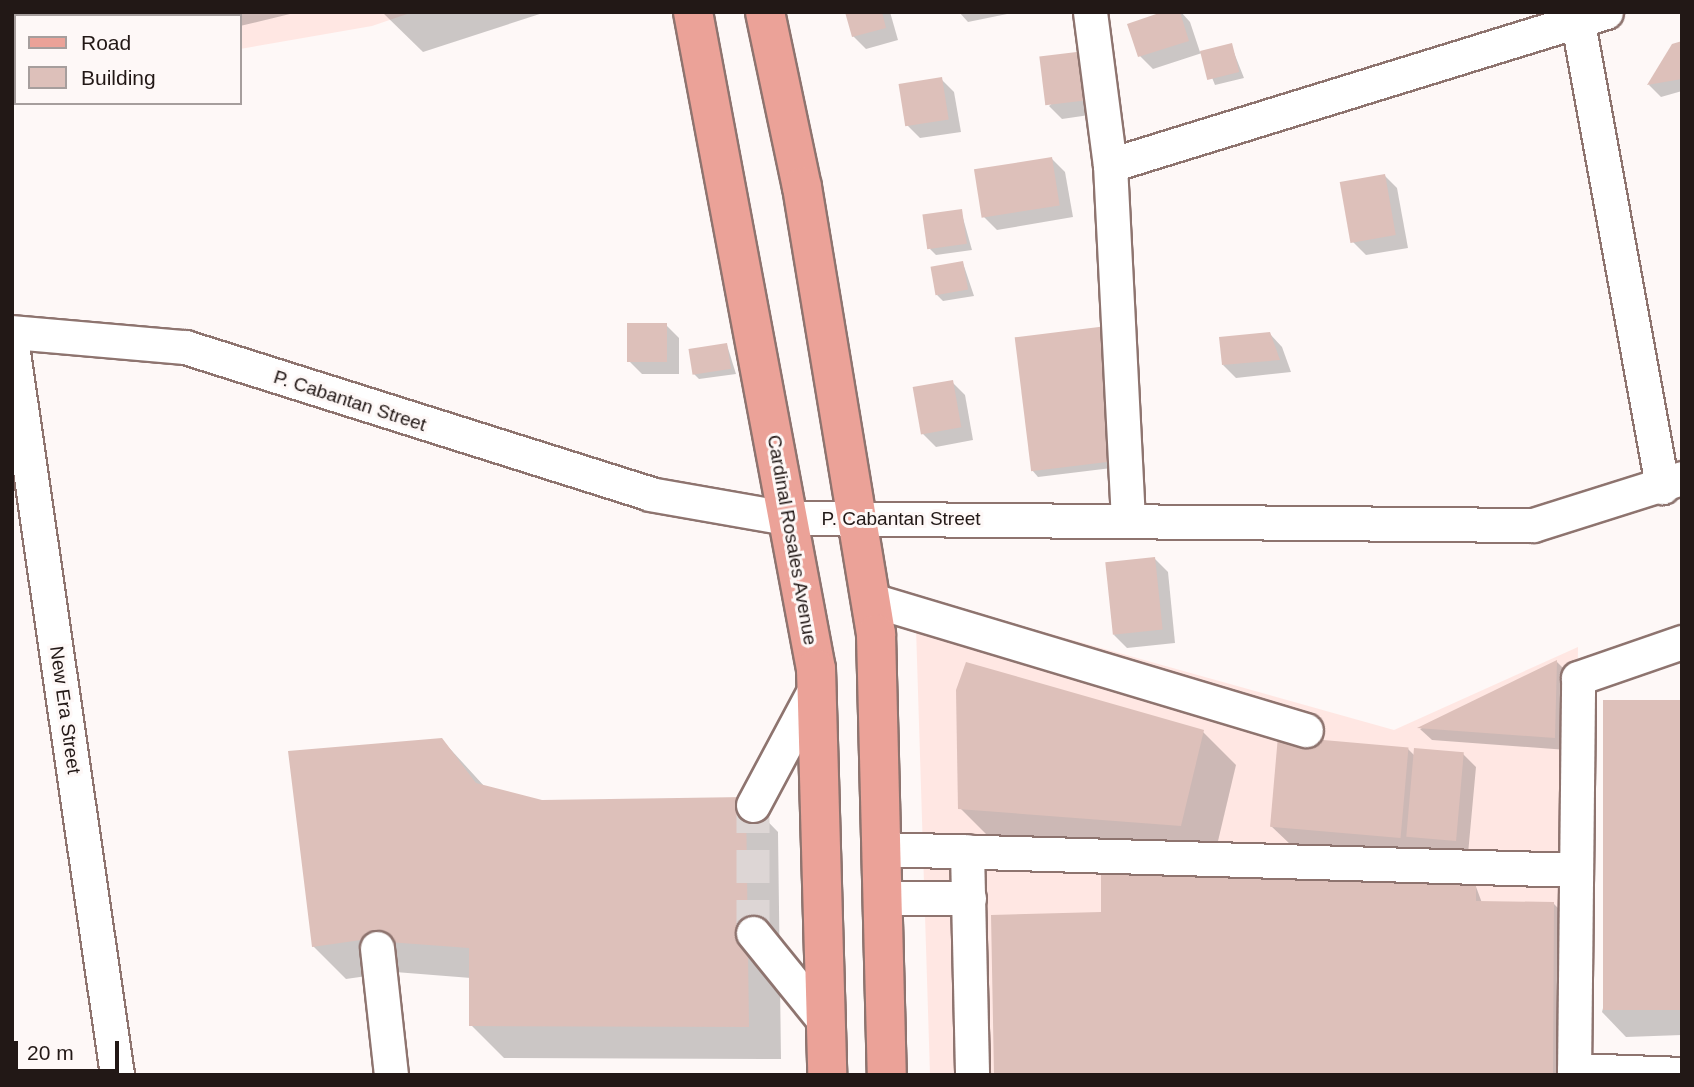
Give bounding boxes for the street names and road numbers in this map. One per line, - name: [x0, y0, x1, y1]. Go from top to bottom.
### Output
- street label: P. Cabantan Street: [271, 366, 429, 436]
- street label: Cardinal Rosales Avenue: [762, 433, 822, 647]
- street label: P. Cabantan Street: [821, 508, 981, 530]
- street label: New Era Street: [45, 645, 85, 775]

